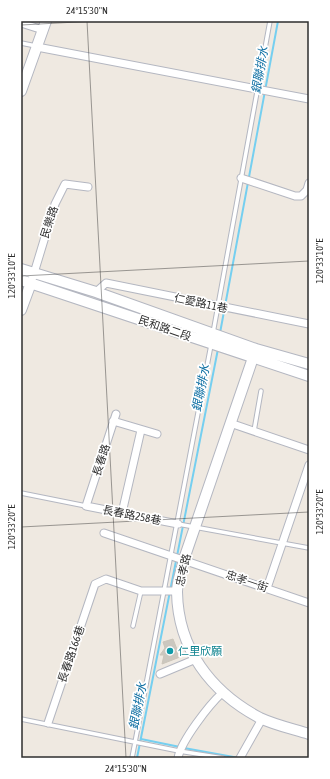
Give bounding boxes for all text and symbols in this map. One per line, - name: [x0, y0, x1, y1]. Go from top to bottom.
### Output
- text: 24°15'30"N: [66, 5, 108, 16]
- water label: 銀聯排水: [249, 44, 271, 95]
- street label: 民樂路: [38, 204, 60, 240]
- text: 120°33'10"E: [314, 238, 325, 283]
- text: 120°33'10"E: [6, 253, 17, 298]
- street label: 仁愛路11巷: [173, 291, 229, 315]
- street label: 民和路二段: [137, 313, 193, 343]
- water label: 銀聯排水: [190, 362, 213, 413]
- street label: 長春路: [90, 442, 112, 478]
- text: 120°33'20"E: [314, 489, 325, 534]
- street label: 長春路258巷: [102, 503, 162, 527]
- text: 120°33'20"E: [6, 504, 17, 549]
- street label: 忠孝路: [173, 553, 193, 587]
- street label: 忠孝一街: [224, 568, 270, 594]
- street label: 長春路166巷: [56, 624, 86, 684]
- place label: 仁里欣願: [178, 645, 222, 657]
- marker: 仁里欣願: [165, 646, 175, 656]
- water label: 銀聯排水: [127, 680, 150, 731]
- text: 24°15'30"N: [105, 763, 147, 774]

